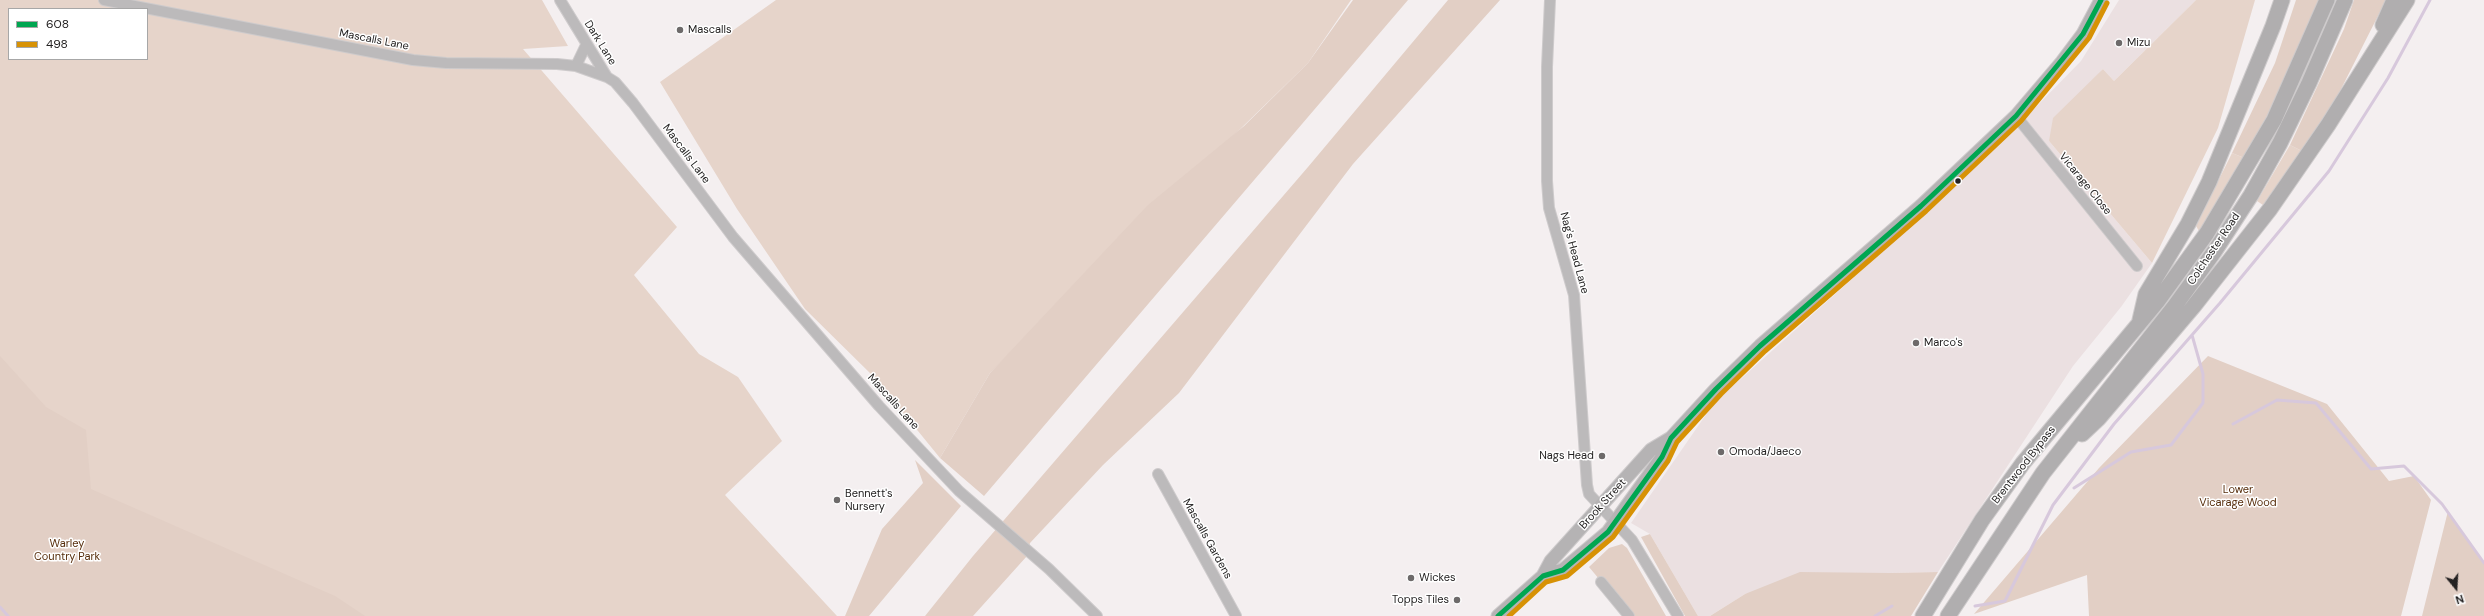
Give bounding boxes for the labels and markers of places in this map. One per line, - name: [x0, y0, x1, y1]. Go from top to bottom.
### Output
- place label: Mascalls: [688, 23, 731, 37]
- marker: Mascalls: [675, 25, 685, 35]
- place label: Mizu: [2127, 36, 2150, 50]
- marker: Mizu: [2114, 38, 2124, 48]
- unlabelled marker: [1953, 176, 1963, 186]
- place label: Marco's: [1924, 336, 1963, 350]
- marker: Marco's: [1911, 338, 1921, 348]
- place label: Omoda/Jaeco: [1729, 445, 1801, 459]
- marker: Omoda/Jaeco: [1716, 447, 1726, 457]
- place label: Nags Head: [1539, 449, 1594, 463]
- marker: Nags Head: [1597, 451, 1607, 461]
- place label: Bennett's Nursery: [845, 487, 892, 513]
- marker: Bennett's Nursery: [832, 495, 842, 505]
- place label: Wickes: [1419, 571, 1455, 585]
- marker: Wickes: [1406, 573, 1416, 583]
- place label: Topps Tiles: [1392, 593, 1449, 607]
- marker: Topps Tiles: [1452, 595, 1462, 605]

